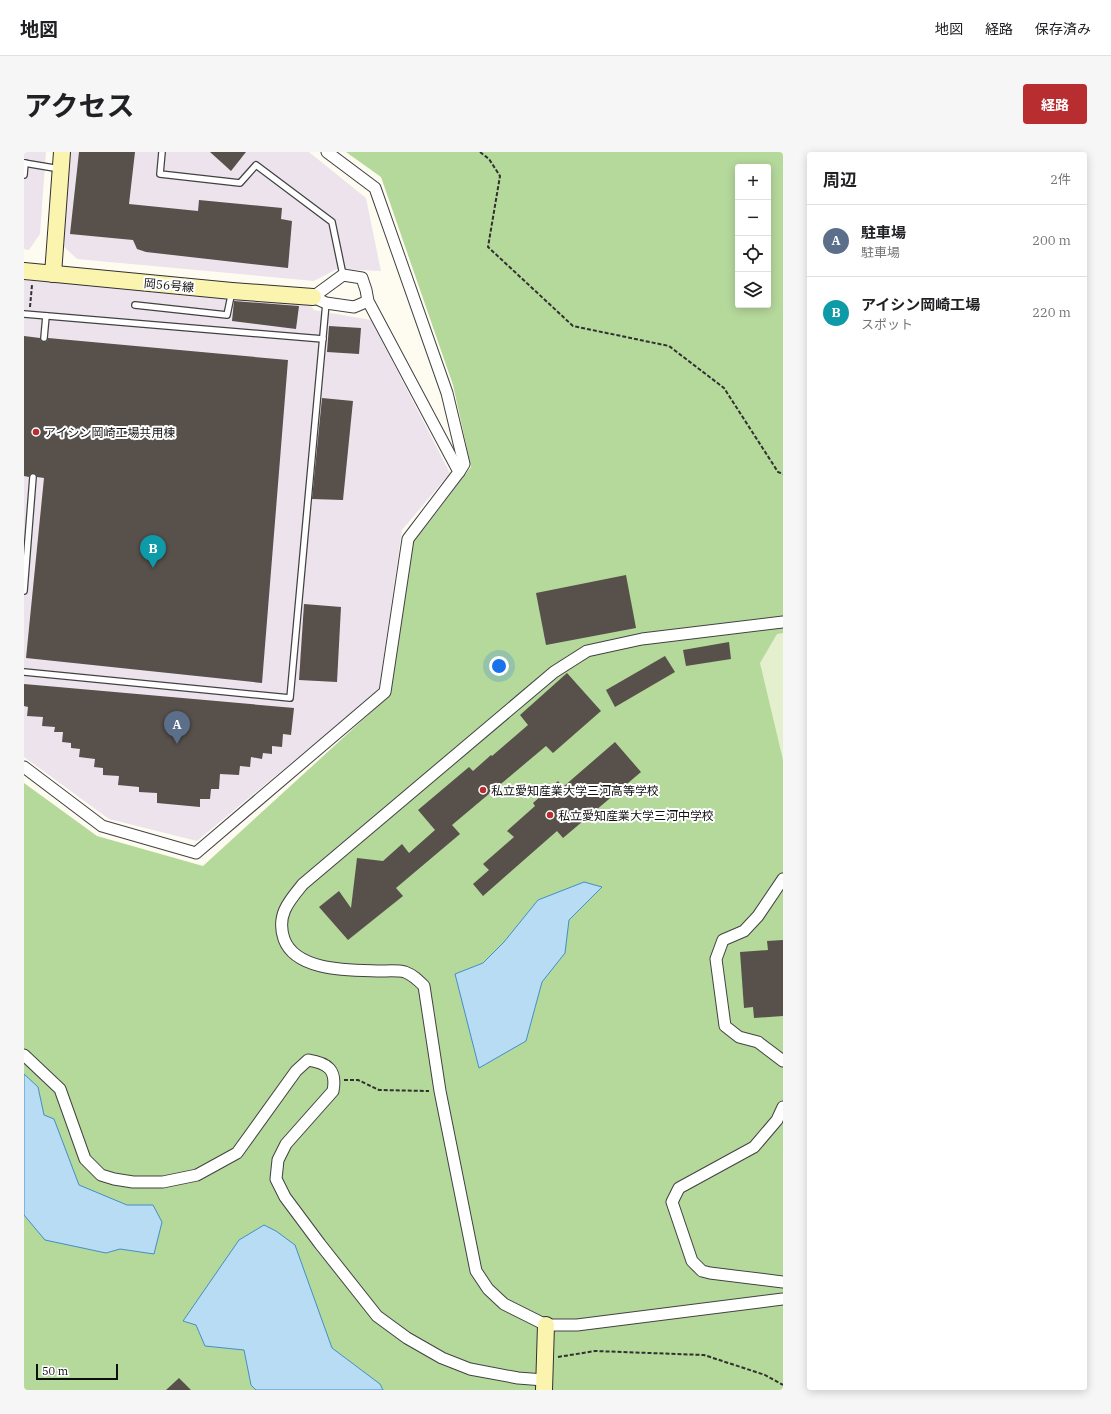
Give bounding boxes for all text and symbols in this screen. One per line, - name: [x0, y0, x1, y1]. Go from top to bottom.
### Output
- text: 地図: [20, 17, 58, 41]
- text: 地図: [935, 20, 963, 38]
- text: 経路: [985, 20, 1013, 38]
- text: 保存済み: [1035, 20, 1091, 38]
- button: 経路: [1023, 84, 1087, 124]
- text: アクセス: [24, 87, 135, 124]
- map controls: [735, 164, 771, 308]
- button: +: [735, 164, 771, 200]
- text: 周辺: [823, 169, 857, 191]
- text: 2件: [1050, 171, 1071, 188]
- button: −: [735, 200, 771, 236]
- text: 駐車場: [861, 223, 906, 242]
- text: A: [831, 232, 841, 249]
- text: 200 m: [1032, 232, 1071, 249]
- button: locate: [735, 236, 771, 272]
- text: 駐車場: [861, 244, 900, 261]
- button: layers: [735, 272, 771, 308]
- street label: 岡56号線: [143, 275, 195, 295]
- text: アイシン岡崎工場: [861, 295, 980, 314]
- text: B: [831, 304, 841, 321]
- text: 220 m: [1032, 304, 1071, 321]
- text: スポット: [861, 316, 913, 333]
- place label: アイシン岡崎工場共用棟: [44, 425, 175, 440]
- marker: アイシン岡崎工場共用棟: [31, 427, 41, 437]
- pin: B: [140, 535, 166, 568]
- your location: [489, 656, 509, 676]
- pin: A: [164, 711, 190, 744]
- place label: 私立愛知産業大学三河高等学校: [491, 783, 659, 798]
- marker: 私立愛知産業大学三河高等学校: [478, 785, 488, 795]
- place label: 私立愛知産業大学三河中学校: [558, 808, 714, 823]
- marker: 私立愛知産業大学三河中学校: [545, 810, 555, 820]
- scale bar: [36, 1362, 118, 1381]
- text: 50 m: [42, 1364, 68, 1378]

